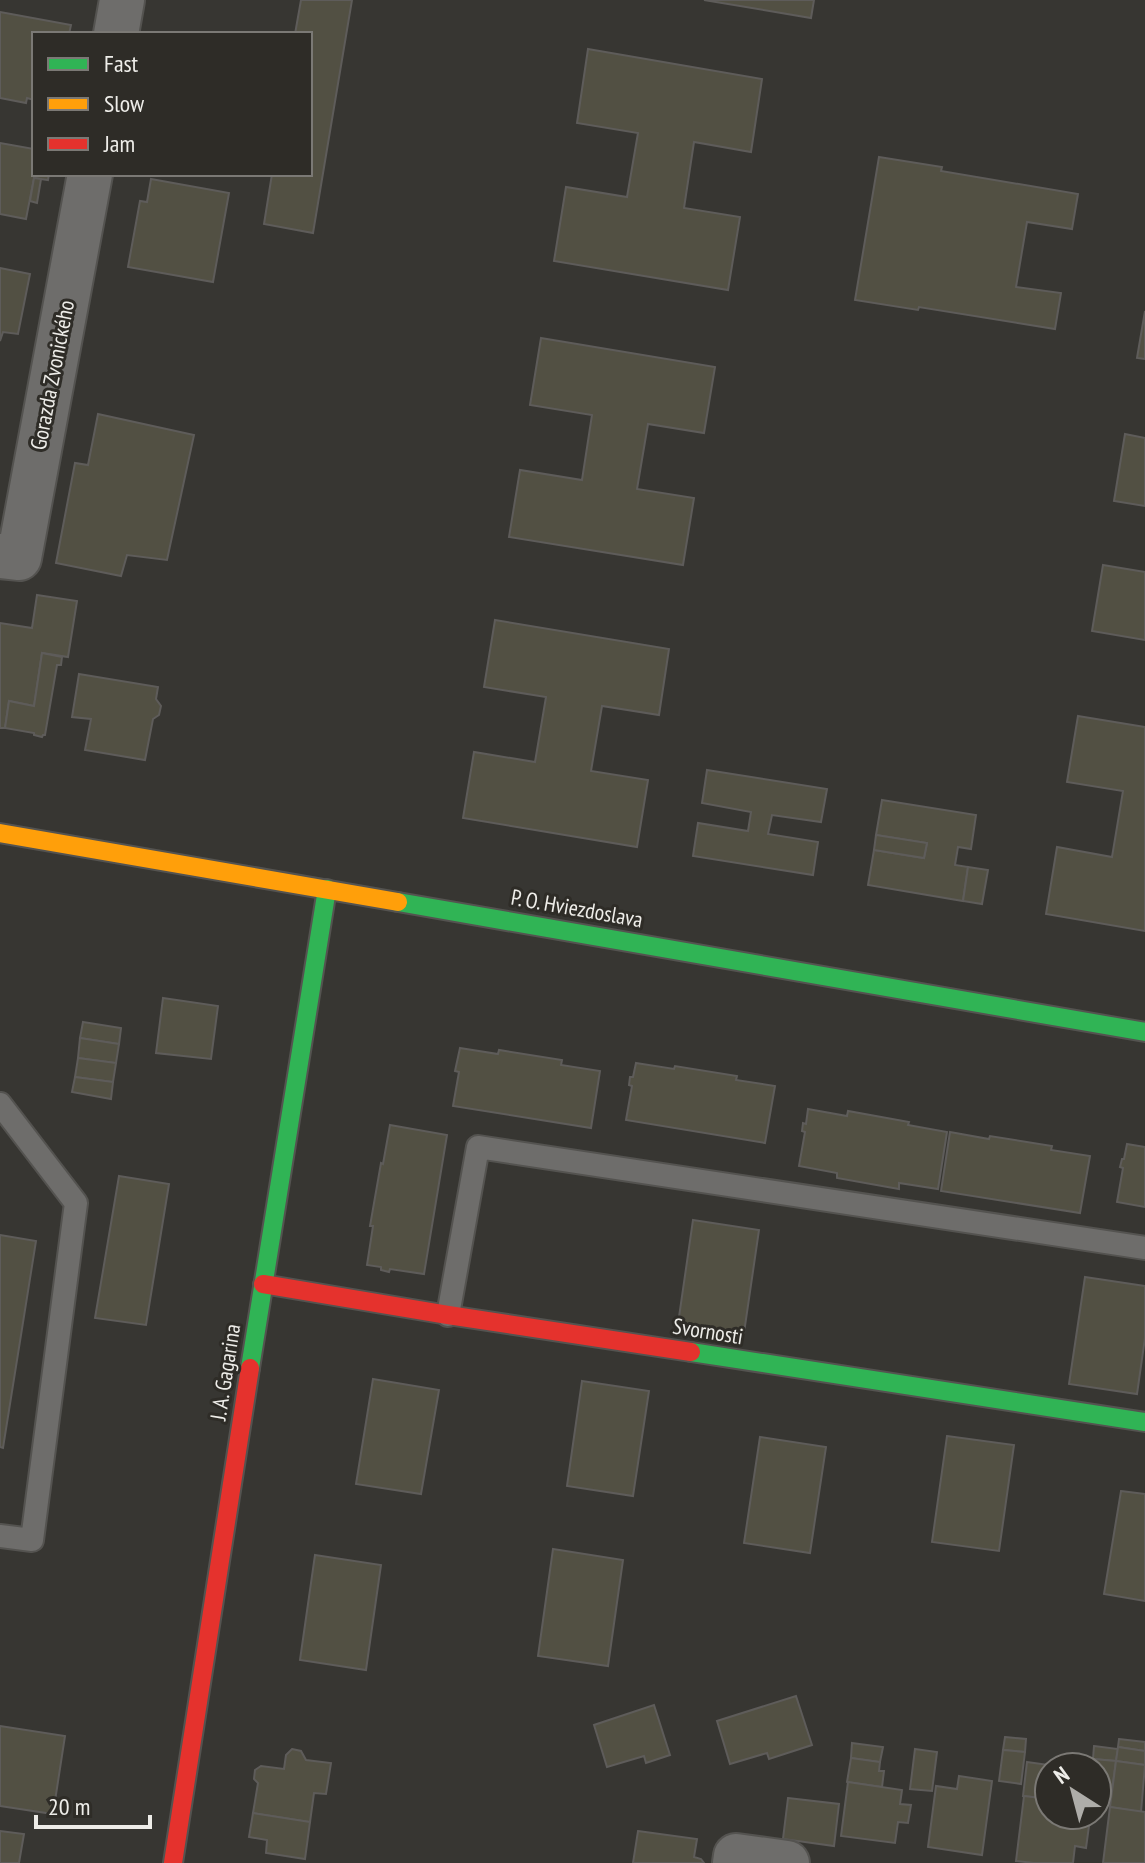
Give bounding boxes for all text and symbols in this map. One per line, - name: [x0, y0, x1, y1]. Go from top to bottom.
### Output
- legend: [32, 32, 312, 176]
- text: Fast: [104, 48, 139, 79]
- text: Slow: [104, 88, 145, 119]
- text: Jam: [103, 128, 135, 159]
- street label: Gorazda Zvonického: [24, 298, 80, 452]
- street label: P. O. Hviezdoslava: [509, 883, 645, 933]
- street label: Svornosti: [671, 1312, 745, 1350]
- street label: J. A. Gagarina: [203, 1322, 246, 1423]
- north arrow: [1033, 1751, 1113, 1831]
- text: N: [1048, 1760, 1074, 1790]
- scale bar: [36, 1779, 150, 1829]
- text: 20 m: [48, 1791, 90, 1822]

